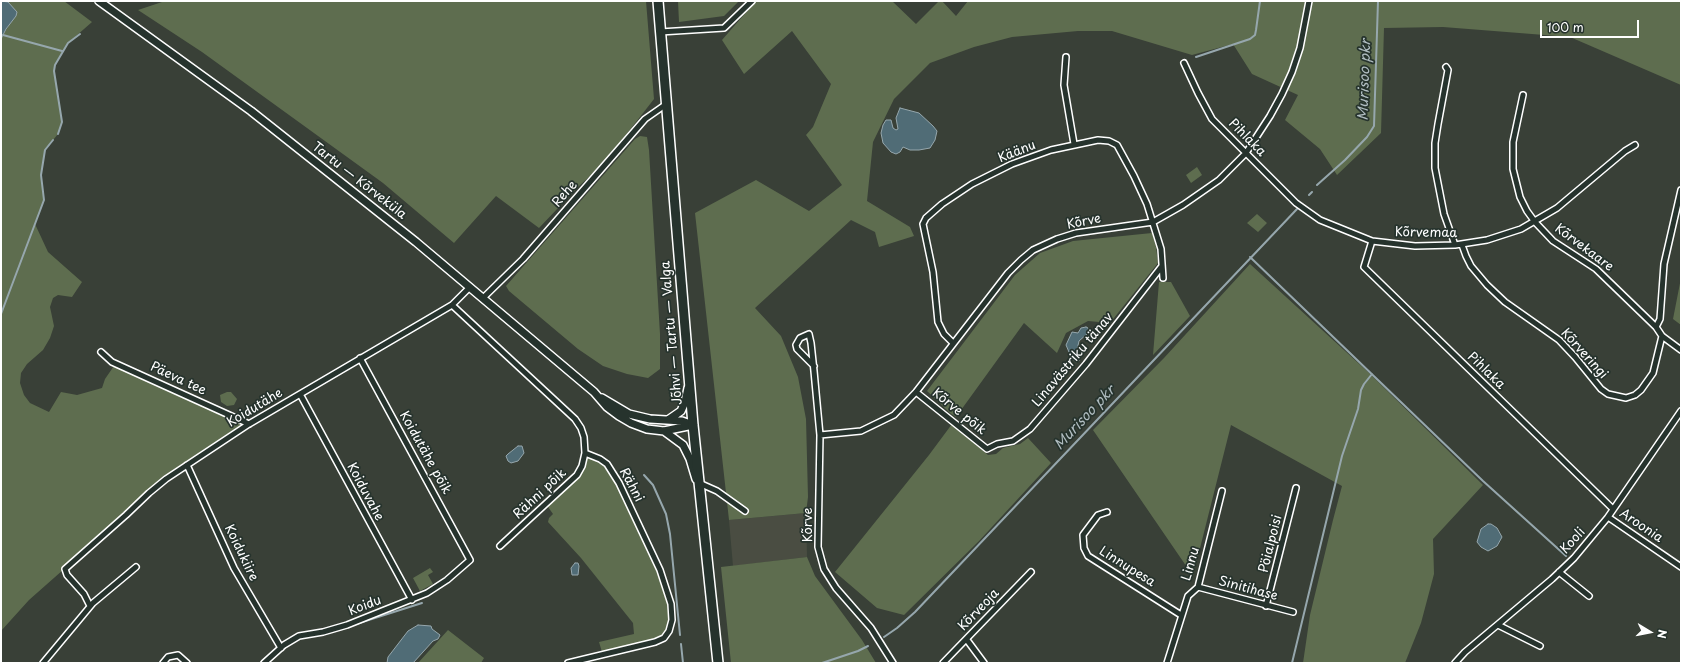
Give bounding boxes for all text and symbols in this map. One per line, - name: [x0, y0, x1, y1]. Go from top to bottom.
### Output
- scale bar: [1542, 12, 1641, 38]
- text: 100 m: [1547, 18, 1584, 36]
- water label: Murisoo pkr: [1355, 39, 1375, 121]
- street label: Pihlaka: [1225, 116, 1269, 160]
- street label: Käänu: [996, 137, 1038, 167]
- street label: Tartu — Kõrveküla: [309, 139, 409, 223]
- street label: Rehe: [549, 178, 581, 210]
- street label: Kõrve: [1066, 211, 1102, 233]
- street label: Kõrvekaare: [1552, 221, 1616, 275]
- street label: Kõrvemaa: [1395, 225, 1457, 241]
- street label: Jõhvi — Tartu — Valga: [658, 260, 686, 406]
- street label: Linavästriku tänav: [1029, 310, 1117, 410]
- street label: Kõrveringi: [1557, 326, 1611, 382]
- street label: Pihlaka: [1464, 349, 1508, 393]
- street label: Päeva tee: [147, 359, 209, 399]
- water label: Murisoo pkr: [1051, 382, 1119, 454]
- street label: Koidutähe: [225, 385, 285, 431]
- street label: Kõrve põik: [929, 385, 989, 439]
- street label: Koidutähe põik: [396, 409, 454, 497]
- street label: Koiduvahe: [343, 460, 387, 524]
- street label: Rähni: [616, 465, 646, 505]
- street label: Rähni põik: [510, 466, 570, 522]
- street label: Aroonia: [1616, 506, 1666, 546]
- street label: Kõrve: [800, 508, 816, 542]
- street label: Pöialpoisi: [1256, 513, 1286, 575]
- street label: Koidukiire: [221, 522, 261, 584]
- street label: Kooli: [1557, 525, 1589, 557]
- street label: Linnupesa: [1096, 544, 1158, 590]
- street label: Linnu: [1179, 545, 1203, 583]
- street label: Sinitihase: [1217, 574, 1279, 604]
- street label: Kõrveoja: [955, 586, 1003, 634]
- street label: Koidu: [346, 593, 384, 619]
- north arrow: [1630, 612, 1670, 652]
- text: N: [1653, 628, 1671, 640]

